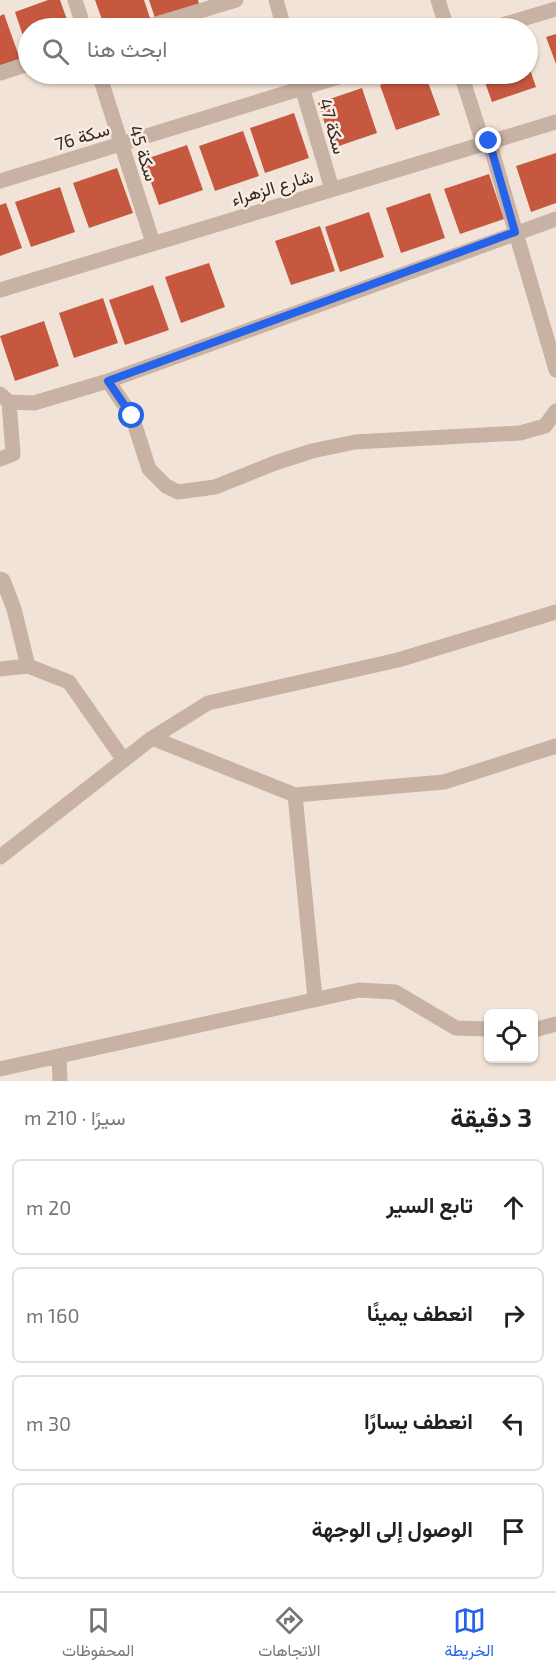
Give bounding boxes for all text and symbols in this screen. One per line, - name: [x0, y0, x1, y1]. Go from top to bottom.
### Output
- search box: [18, 18, 538, 84]
- icon: search: [39, 35, 72, 68]
- text: ابحث هنا: [87, 35, 167, 61]
- street label: سكة 47: [315, 96, 351, 156]
- street label: سكة 76: [52, 117, 112, 155]
- street label: سكة 45: [125, 122, 163, 184]
- route end: [475, 127, 501, 153]
- street label: شارع الزهراء: [228, 164, 316, 212]
- route start: [118, 402, 144, 428]
- map controls: [484, 1009, 538, 1063]
- button: locate: [484, 1009, 538, 1063]
- text: 3 دقيقة: [450, 1101, 532, 1132]
- text: سيرًا · 210 m: [24, 1105, 126, 1129]
- text: تابع السير: [386, 1191, 473, 1217]
- icon: ahead: [497, 1191, 530, 1224]
- text: 20 m: [26, 1195, 71, 1219]
- text: انعطف يمينًا: [367, 1299, 473, 1325]
- icon: right: [497, 1299, 530, 1332]
- text: 160 m: [26, 1303, 79, 1327]
- text: انعطف يسارًا: [364, 1407, 473, 1433]
- icon: left: [497, 1407, 530, 1440]
- text: 30 m: [26, 1411, 71, 1435]
- text: الوصول إلى الوجهة: [311, 1515, 473, 1541]
- icon: arrive: [497, 1515, 530, 1548]
- tab: المحفوظات: [62, 1604, 134, 1665]
- tab: الاتجاهات: [258, 1604, 320, 1665]
- tab: الخريطة: [444, 1604, 494, 1665]

